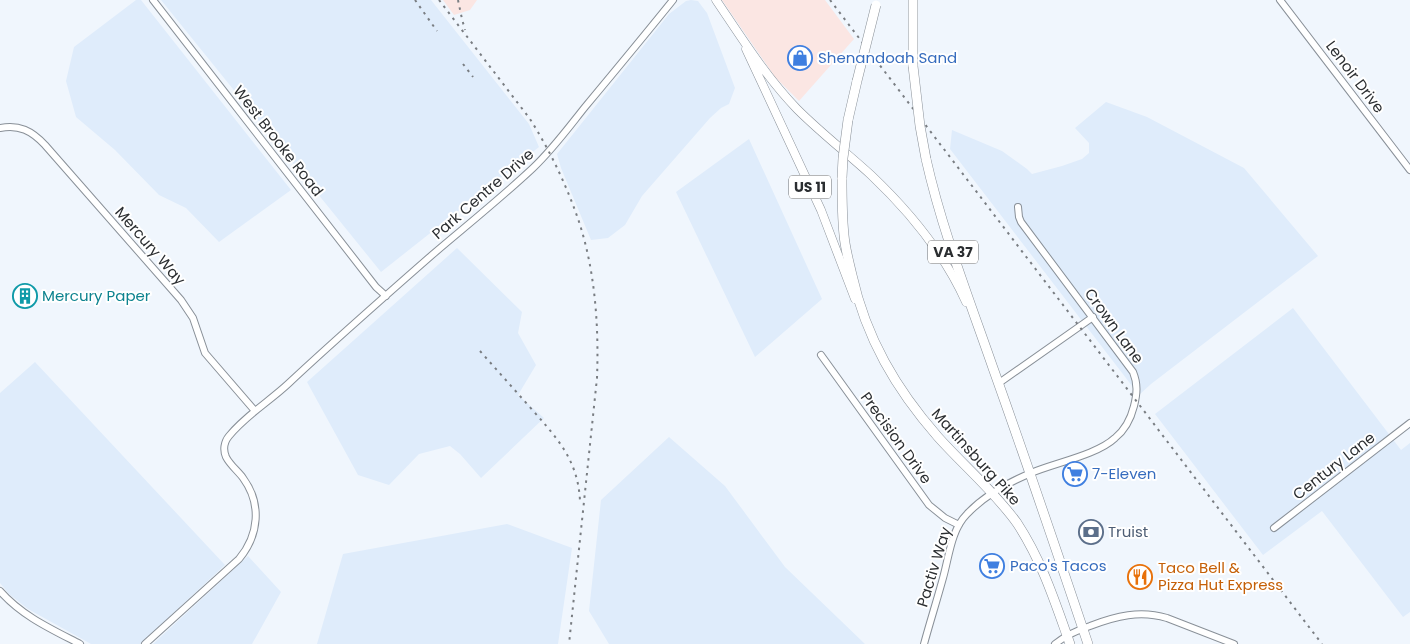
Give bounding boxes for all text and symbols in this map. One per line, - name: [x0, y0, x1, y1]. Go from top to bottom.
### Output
- street label: Lenoir Drive: [1321, 36, 1390, 117]
- shop icon: Shenandoah Sand: [787, 45, 813, 71]
- place label: Shenandoah Sand: [818, 47, 957, 68]
- street label: West Brooke Road: [228, 81, 328, 200]
- street label: Park Centre Drive: [427, 144, 538, 244]
- road number: US 11: [789, 176, 831, 198]
- street label: Mercury Way: [110, 202, 191, 290]
- road number: VA 37: [928, 240, 978, 264]
- building icon: Mercury Paper: [12, 283, 38, 309]
- street label: Crown Lane: [1080, 284, 1149, 368]
- place label: Mercury Paper: [42, 285, 151, 306]
- street label: Precision Drive: [856, 388, 937, 488]
- street label: Martinsburg Pike: [927, 404, 1026, 510]
- street label: Century Lane: [1288, 427, 1379, 504]
- supermarket icon: 7-Eleven: [1062, 461, 1088, 487]
- place label: 7-Eleven: [1092, 463, 1156, 484]
- bank icon: Truist: [1078, 519, 1104, 545]
- place label: Truist: [1108, 521, 1148, 542]
- street label: Pactiv Way: [911, 524, 956, 609]
- supermarket icon: Paco's Tacos: [979, 553, 1005, 579]
- place label: Paco's Tacos: [1010, 555, 1107, 576]
- place label: Taco Bell & Pizza Hut Express: [1158, 557, 1283, 595]
- restaurant icon: Taco Bell & Pizza Hut Express: [1127, 564, 1153, 590]

